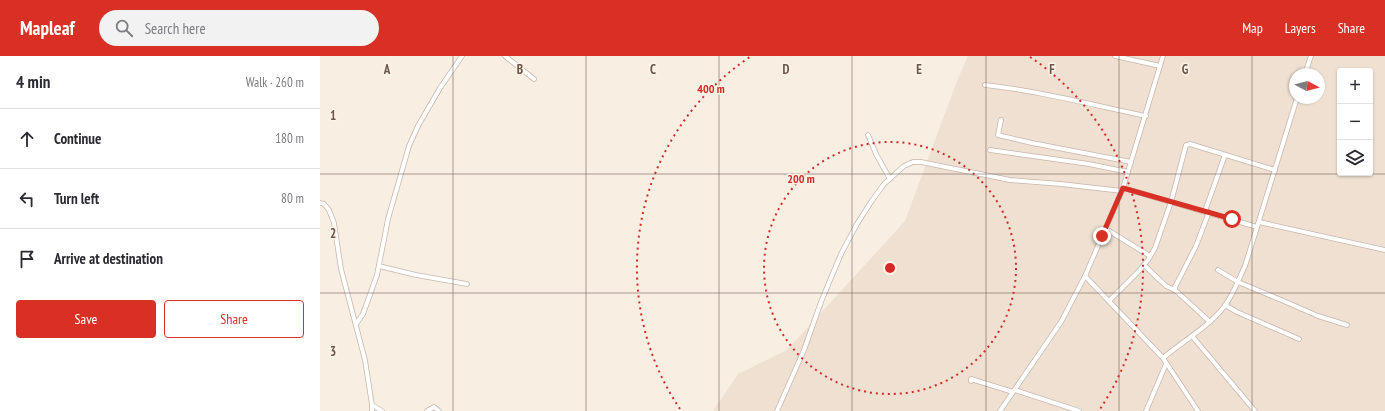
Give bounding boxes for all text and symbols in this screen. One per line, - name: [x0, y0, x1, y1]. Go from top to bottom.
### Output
- search box: [99, 10, 379, 46]
- text: Mapleaf: [20, 16, 75, 40]
- icon: search: [113, 17, 135, 39]
- text: Search here: [145, 19, 206, 38]
- text: Map: [1242, 19, 1263, 37]
- text: Layers: [1285, 19, 1316, 37]
- text: Share: [1338, 19, 1365, 37]
- text: A: [383, 61, 391, 78]
- text: B: [517, 61, 523, 78]
- text: C: [650, 61, 656, 78]
- text: D: [783, 61, 790, 78]
- text: E: [916, 61, 922, 78]
- text: F: [1049, 61, 1055, 78]
- text: G: [1182, 61, 1189, 78]
- north arrow: [1289, 68, 1325, 104]
- map controls: [1337, 68, 1373, 176]
- button: +: [1337, 68, 1373, 104]
- text: 4 min: [16, 71, 50, 93]
- text: Walk · 260 m: [246, 74, 304, 91]
- text: 400 m: [697, 81, 725, 96]
- button: −: [1337, 104, 1373, 140]
- text: 1: [330, 107, 336, 124]
- icon: ahead: [16, 128, 38, 150]
- text: Continue: [54, 129, 101, 148]
- text: 180 m: [275, 130, 304, 147]
- button: layers: [1337, 140, 1373, 176]
- text: 200 m: [787, 171, 815, 186]
- icon: left: [16, 188, 38, 210]
- text: Turn left: [54, 189, 99, 208]
- text: 80 m: [281, 190, 304, 207]
- route start: [1223, 210, 1241, 228]
- text: 2: [330, 225, 336, 242]
- route end: [1093, 227, 1111, 245]
- icon: arrive: [16, 248, 38, 270]
- text: Arrive at destination: [54, 249, 163, 268]
- centre of rings: [883, 261, 897, 275]
- button: Save: [16, 300, 156, 338]
- button: Share: [164, 300, 304, 338]
- text: 3: [330, 343, 336, 360]

